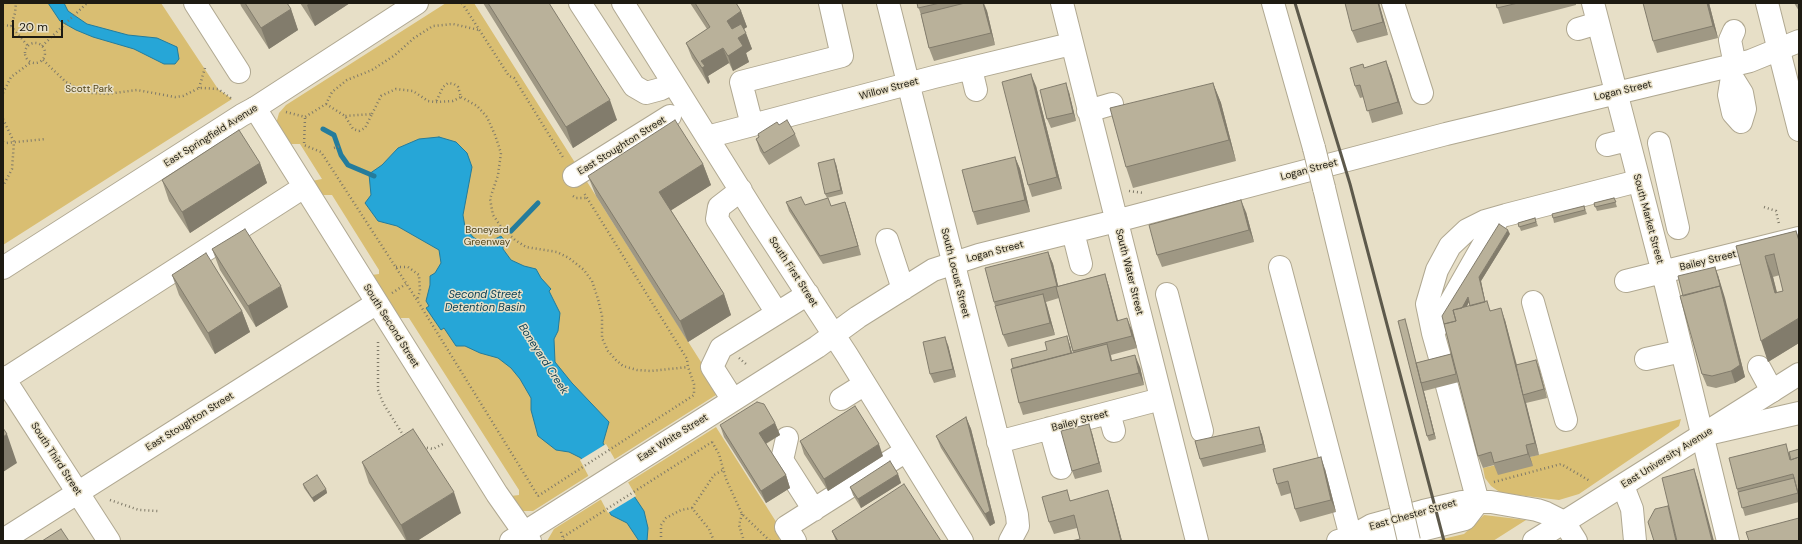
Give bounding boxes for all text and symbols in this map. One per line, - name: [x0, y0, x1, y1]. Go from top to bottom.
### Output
- scale bar: [14, 12, 65, 38]
- text: 20 m: [19, 19, 48, 35]
- street label: Willow Street: [858, 75, 920, 103]
- street label: Logan Street: [1593, 79, 1653, 103]
- park label: Scott Park: [65, 83, 113, 95]
- street label: East Springfield Avenue: [162, 102, 260, 170]
- street label: East Stoughton Street: [576, 114, 668, 178]
- street label: Logan Street: [1279, 157, 1339, 183]
- street label: South Market Street: [1630, 173, 1666, 265]
- park label: Boneyard Greenway: [464, 224, 510, 248]
- street label: South Locust Street: [938, 227, 972, 319]
- street label: South Water Street: [1112, 228, 1146, 316]
- street label: South First Street: [766, 235, 820, 309]
- street label: Logan Street: [965, 239, 1025, 265]
- street label: Bailey Street: [1678, 248, 1738, 274]
- street label: South Second Street: [360, 282, 422, 370]
- water label: Second Street Detention Basin: [445, 288, 525, 314]
- water label: Boneyard Creek: [515, 321, 571, 397]
- street label: East Stoughton Street: [144, 390, 236, 454]
- street label: Bailey Street: [1050, 408, 1110, 434]
- street label: East White Street: [636, 412, 710, 464]
- street label: South Third Street: [28, 420, 84, 498]
- street label: East University Avenue: [1619, 425, 1715, 491]
- street label: East Chester Street: [1368, 497, 1458, 533]

